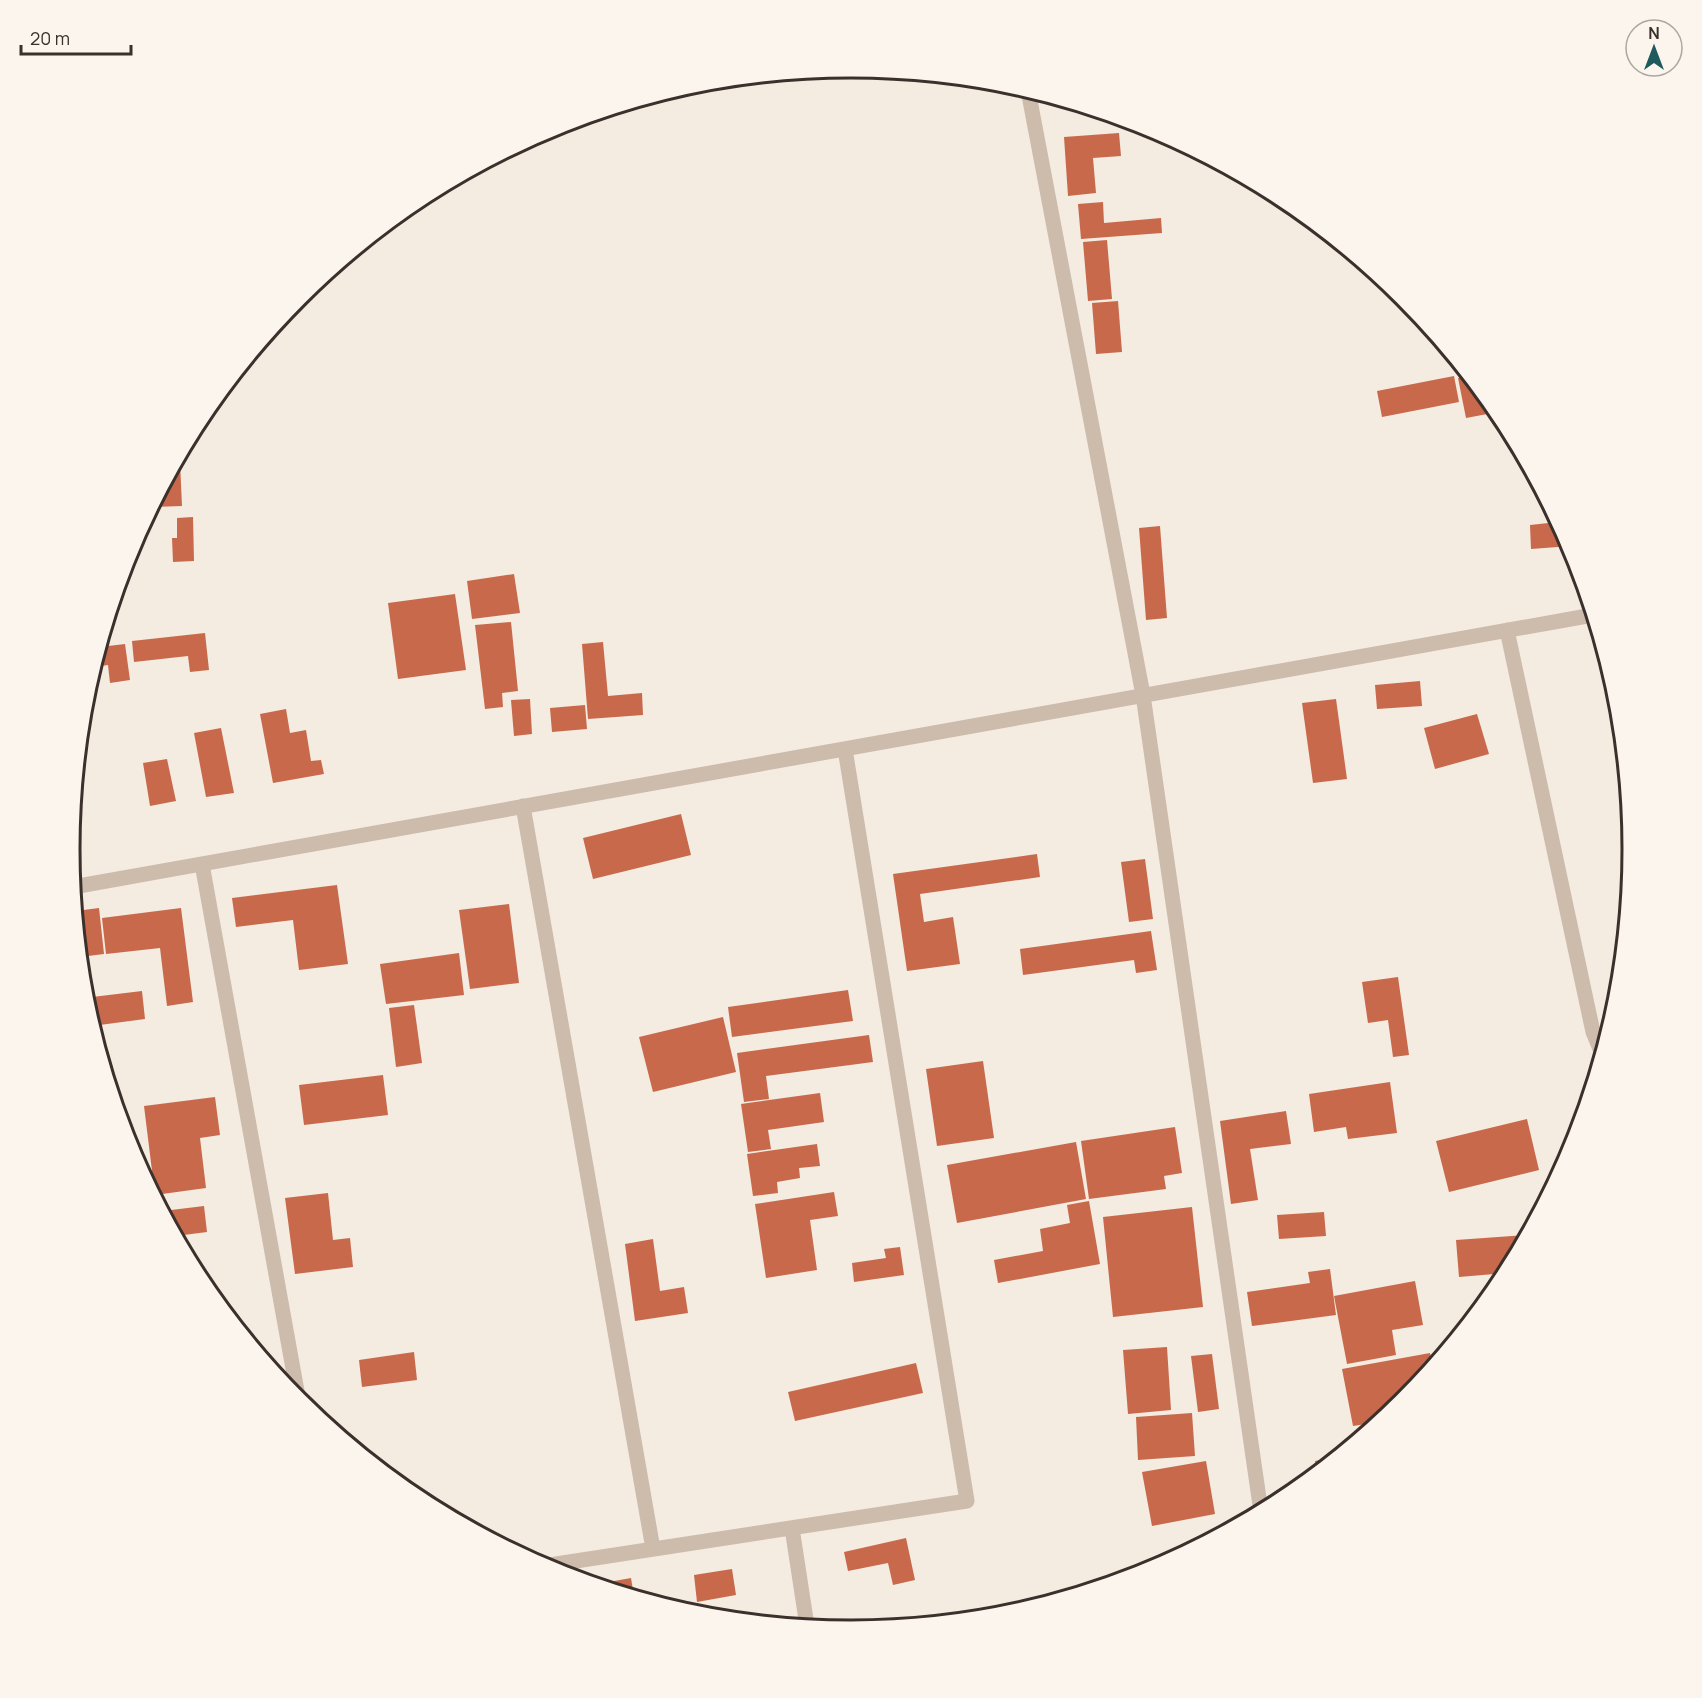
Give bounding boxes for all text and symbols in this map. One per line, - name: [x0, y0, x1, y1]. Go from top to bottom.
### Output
- scale bar: [21, 18, 130, 56]
- north arrow: [1624, 18, 1684, 78]
- text: N: [1648, 22, 1660, 44]
- text: 20 m: [30, 26, 70, 50]

